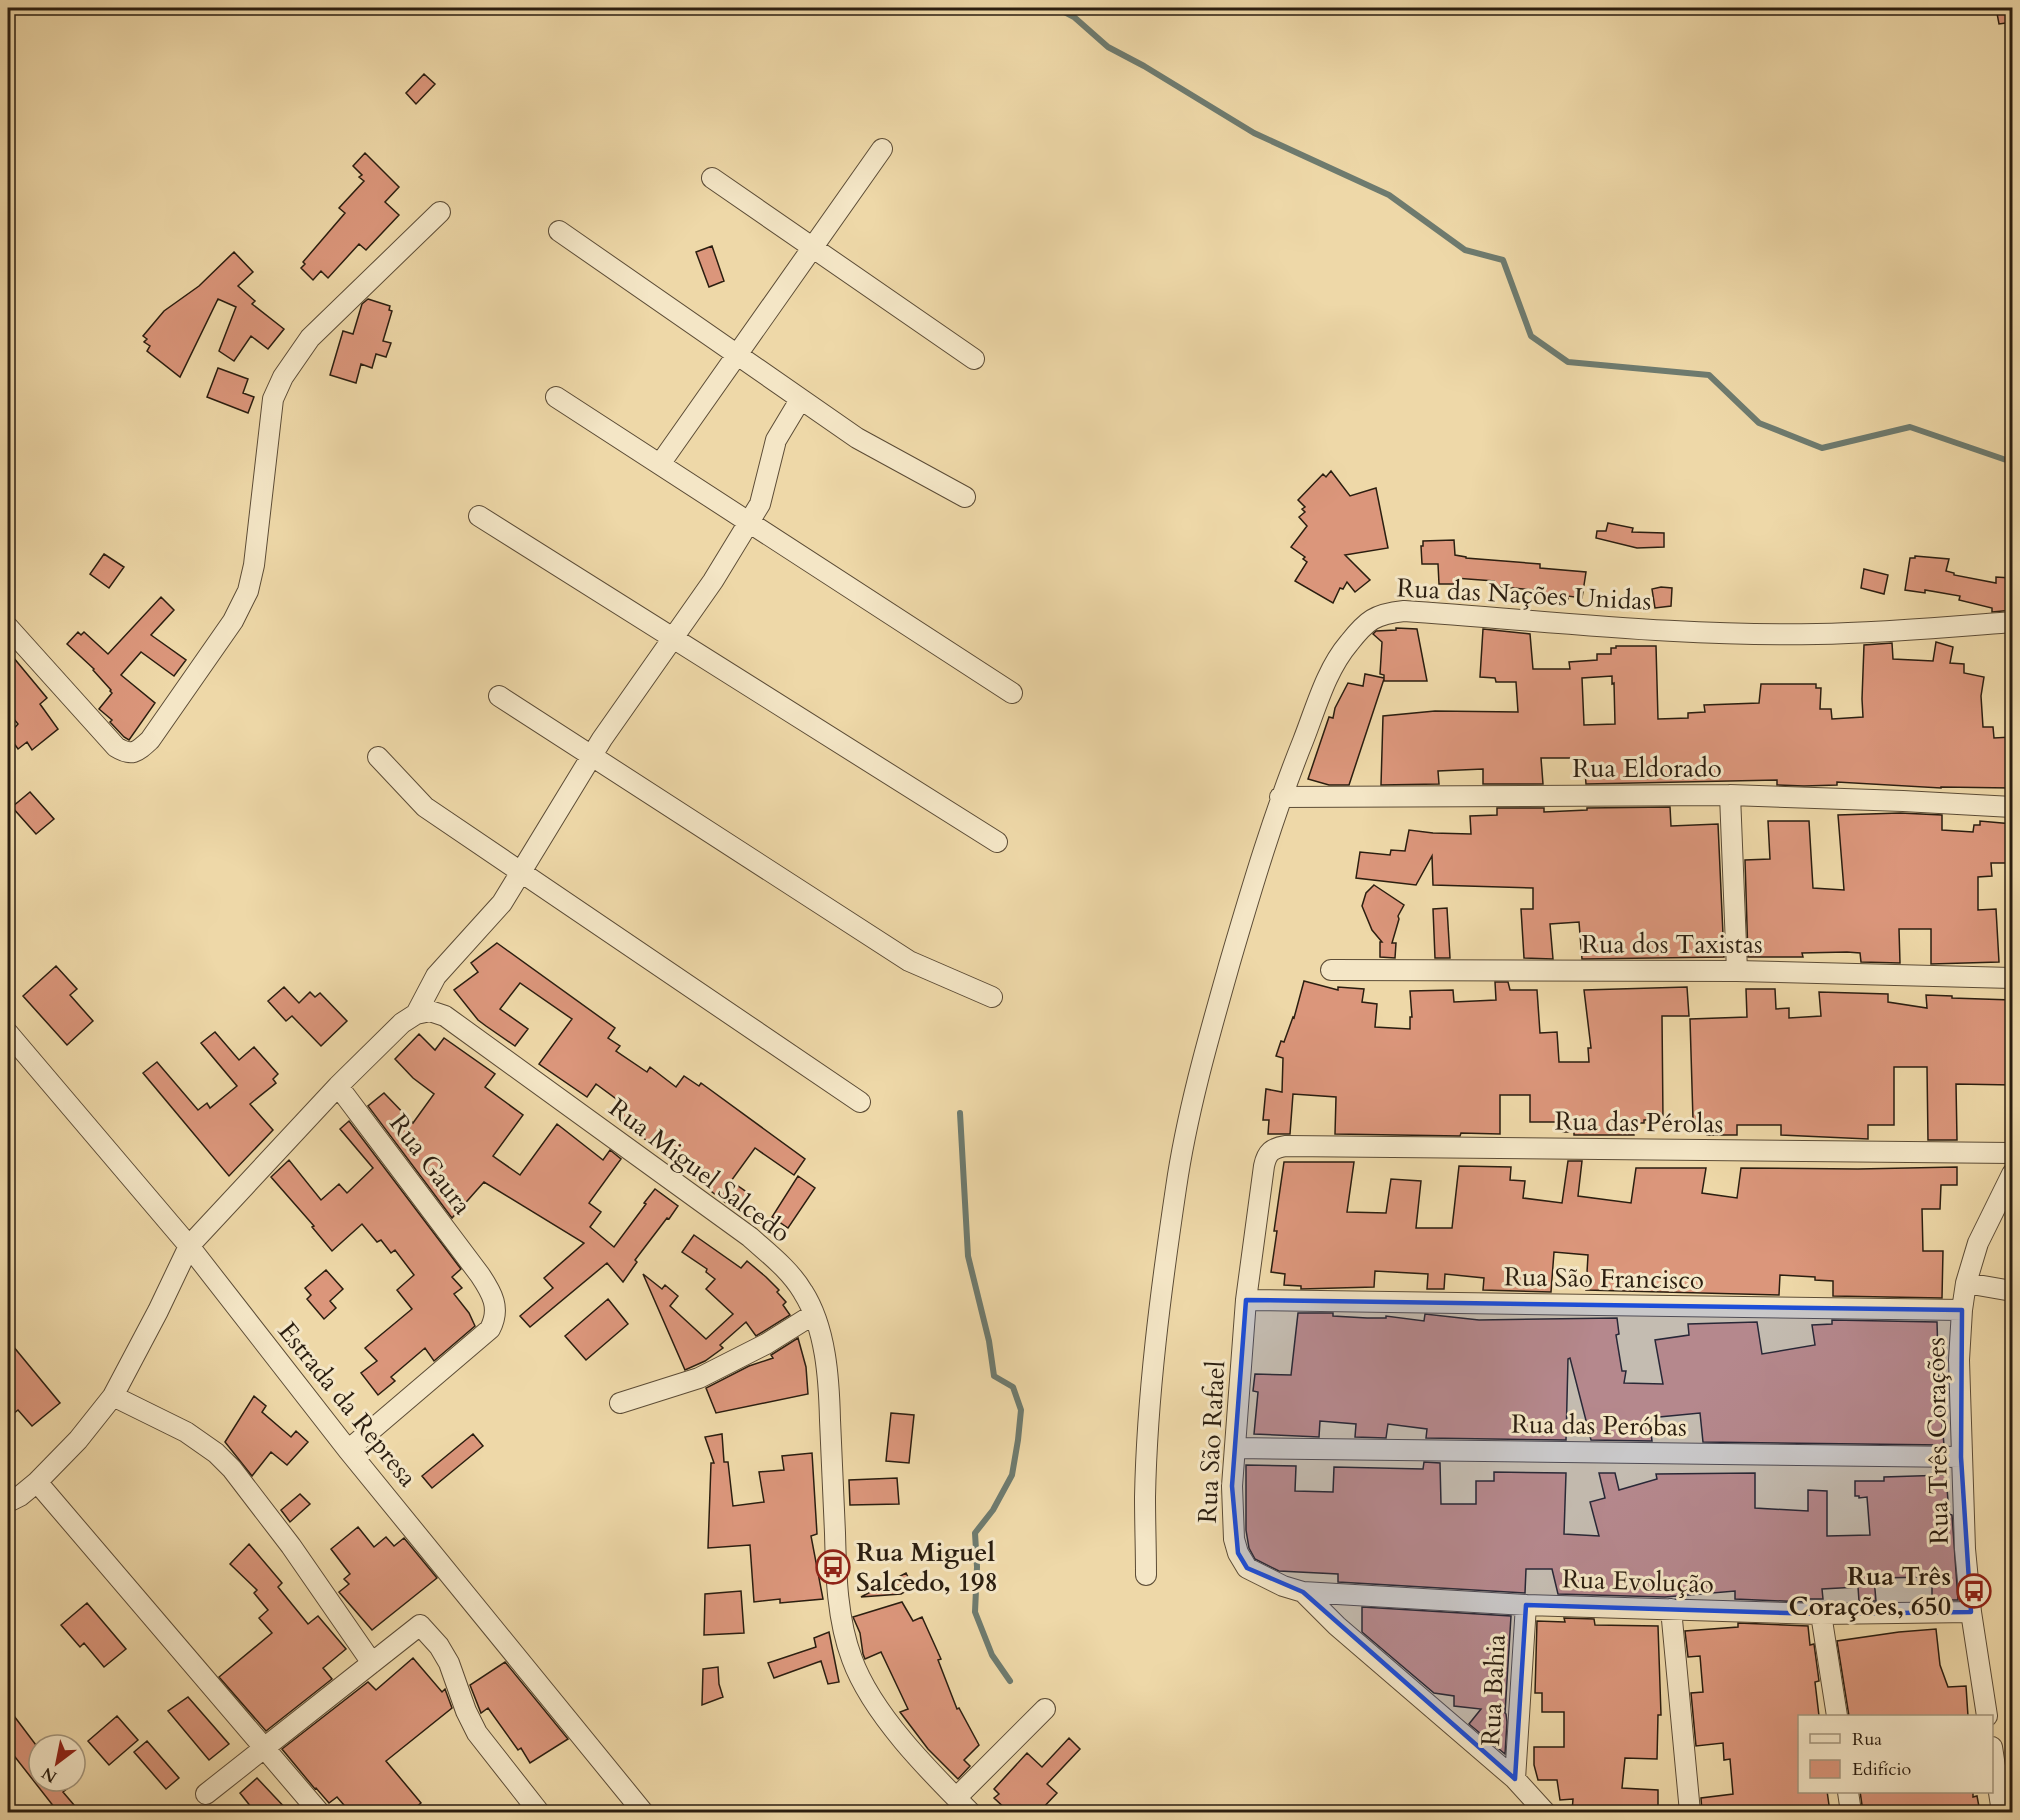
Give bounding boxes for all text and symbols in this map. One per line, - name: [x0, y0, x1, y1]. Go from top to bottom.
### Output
- street label: Rua das Nações Unidas: [1396, 570, 1652, 619]
- street label: Rua Eldorado: [1572, 751, 1722, 786]
- street label: Rua dos Taxistas: [1581, 927, 1763, 962]
- street label: Rua Miguel Salcedo: [602, 1091, 798, 1250]
- street label: Rua das Pérolas: [1554, 1104, 1724, 1141]
- street label: Rua Gaura: [381, 1107, 480, 1222]
- street label: Rua São Francisco: [1504, 1259, 1704, 1298]
- street label: Estrada da Represa: [270, 1315, 425, 1494]
- street label: Rua Três Corações: [1918, 1337, 1957, 1545]
- street label: Rua São Rafael: [1190, 1359, 1233, 1524]
- street label: Rua das Peróbas: [1511, 1406, 1687, 1445]
- place label: Rua Miguel Salcedo, 198: [856, 1535, 998, 1600]
- bus stop icon: Rua Miguel Salcedo, 198: [815, 1549, 851, 1585]
- place label: Rua Três Corações, 650: [1788, 1559, 1951, 1624]
- street label: Rua Evolução: [1561, 1561, 1714, 1602]
- bus stop icon: Rua Três Corações, 650: [1956, 1573, 1992, 1609]
- street label: Rua Bahia: [1473, 1633, 1514, 1747]
- legend: [1798, 1715, 1993, 1793]
- text: Rua: [1852, 1727, 1882, 1752]
- north arrow: [27, 1733, 87, 1793]
- text: Edifício: [1852, 1757, 1912, 1782]
- text: N: [38, 1762, 61, 1788]

